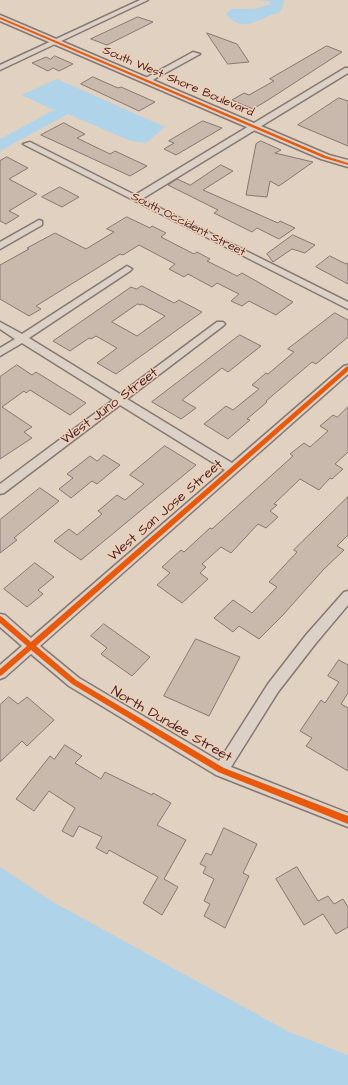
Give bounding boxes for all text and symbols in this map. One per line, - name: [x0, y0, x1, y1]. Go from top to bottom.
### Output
- street label: South West Shore Boulevard: [100, 44, 256, 120]
- street label: South Occident Street: [128, 190, 248, 260]
- street label: West Juno Street: [58, 365, 162, 449]
- street label: West San Jose Street: [105, 457, 227, 565]
- street label: North Dundee Street: [108, 684, 234, 766]

